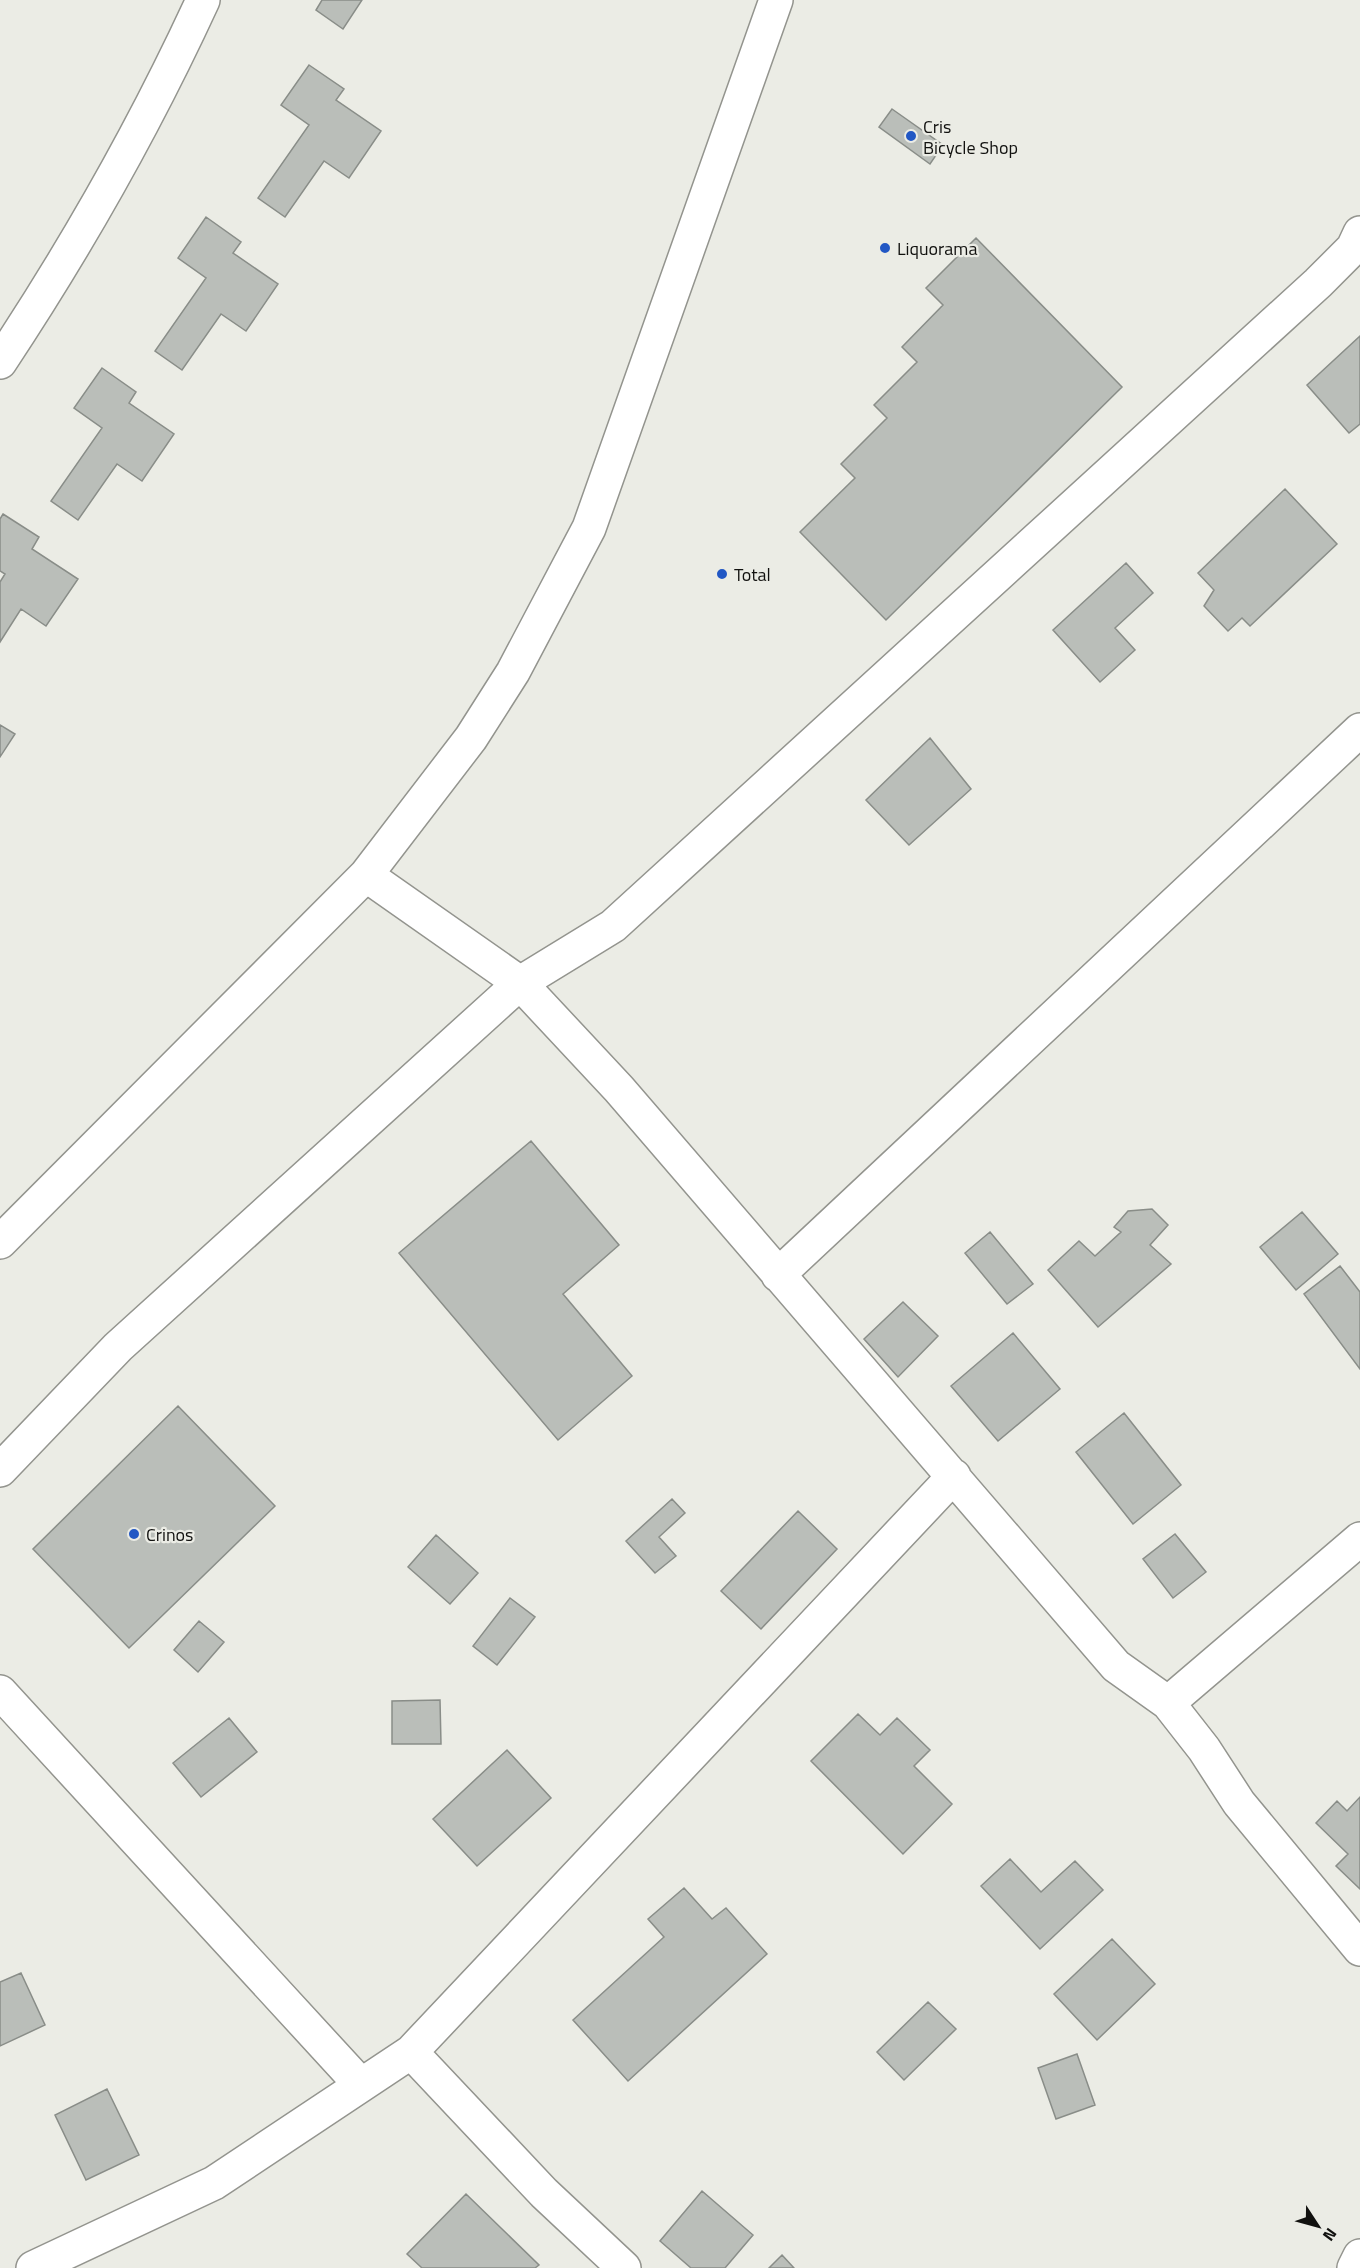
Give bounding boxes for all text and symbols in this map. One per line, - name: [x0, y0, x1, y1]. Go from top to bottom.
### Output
- place label: Cris Bicycle Shop: [923, 113, 1018, 161]
- marker: Cris Bicycle Shop: [904, 129, 918, 143]
- place label: Liquorama: [897, 235, 977, 262]
- marker: Liquorama: [878, 241, 892, 255]
- place label: Total: [734, 561, 771, 588]
- marker: Total: [715, 567, 729, 581]
- place label: Crinos: [146, 1521, 193, 1548]
- marker: Crinos: [127, 1527, 141, 1541]
- north arrow: [1288, 2196, 1348, 2256]
- text: N: [1317, 2223, 1343, 2246]

